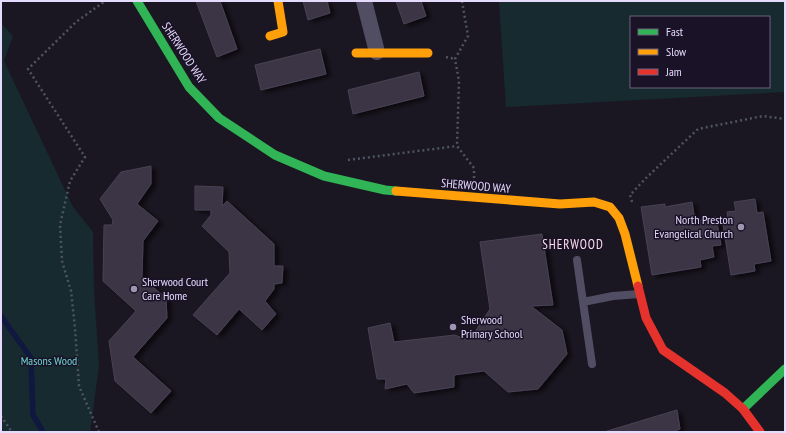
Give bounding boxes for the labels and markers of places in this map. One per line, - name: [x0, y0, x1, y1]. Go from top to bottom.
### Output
- place label: North Preston Evangelical Church: [654, 212, 733, 241]
- marker: North Preston Evangelical Church: [736, 222, 746, 232]
- place label: Sherwood Court Care Home: [142, 274, 209, 303]
- marker: Sherwood Court Care Home: [129, 284, 139, 294]
- place label: Sherwood Primary School: [461, 312, 523, 341]
- marker: Sherwood Primary School: [448, 322, 458, 332]

